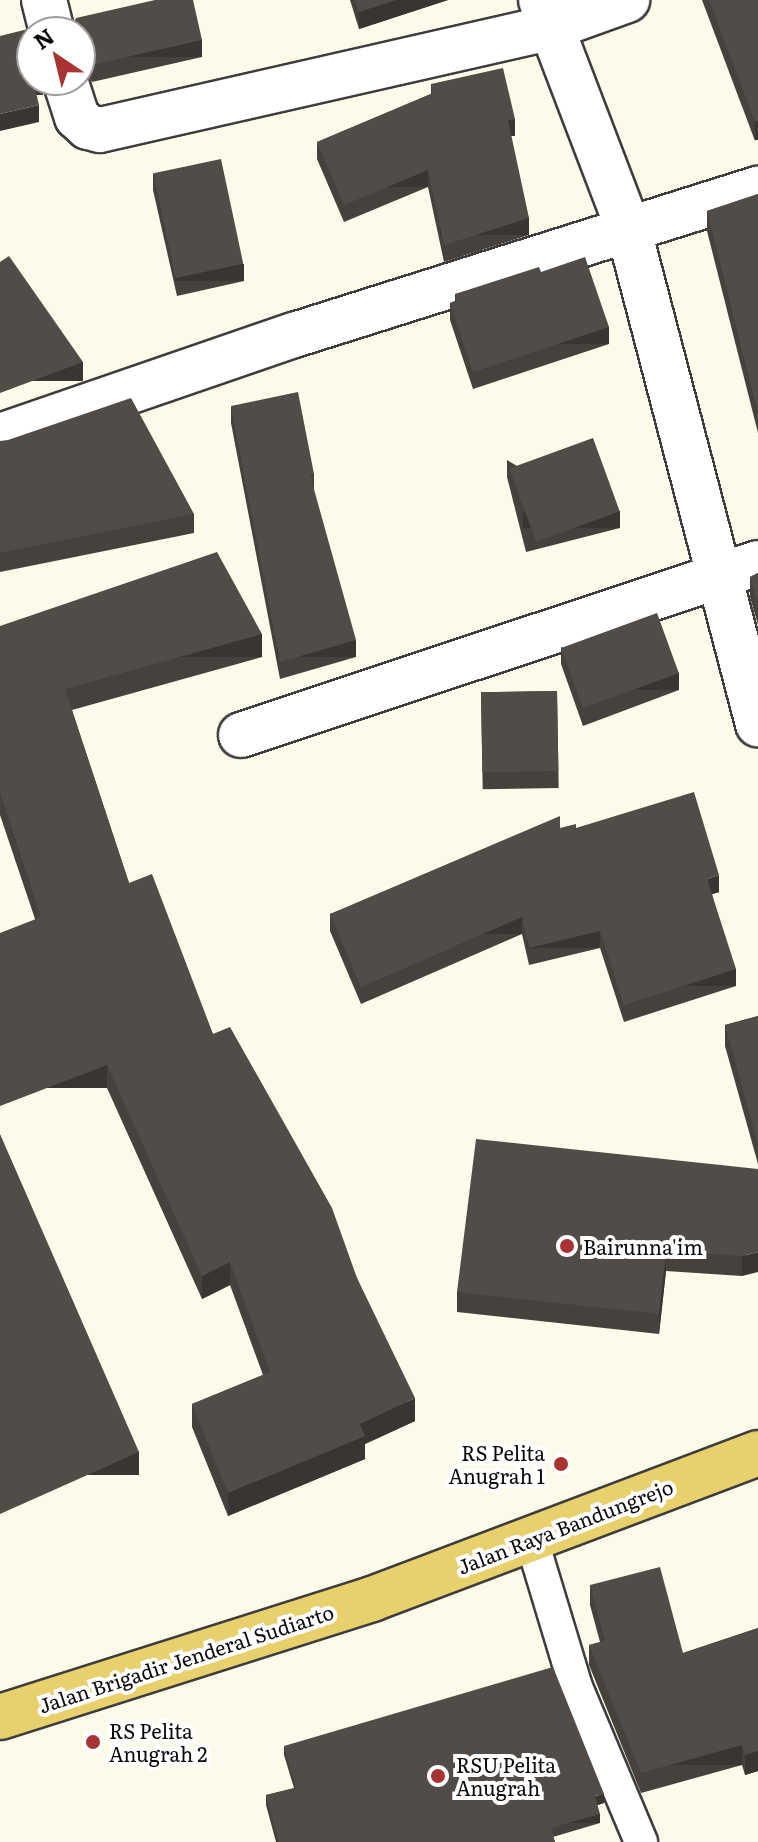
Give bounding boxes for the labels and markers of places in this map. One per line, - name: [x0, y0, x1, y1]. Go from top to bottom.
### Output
- place label: Bairunna'im: [583, 1234, 703, 1258]
- marker: Bairunna'im: [558, 1237, 576, 1255]
- place label: RS Pelita Anugrah 1: [449, 1440, 545, 1487]
- marker: RS Pelita Anugrah 1: [552, 1455, 570, 1473]
- place label: RS Pelita Anugrah 2: [109, 1718, 207, 1765]
- marker: RS Pelita Anugrah 2: [84, 1733, 102, 1751]
- place label: RSU Pelita Anugrah: [456, 1752, 556, 1799]
- marker: RSU Pelita Anugrah: [427, 1765, 449, 1787]

